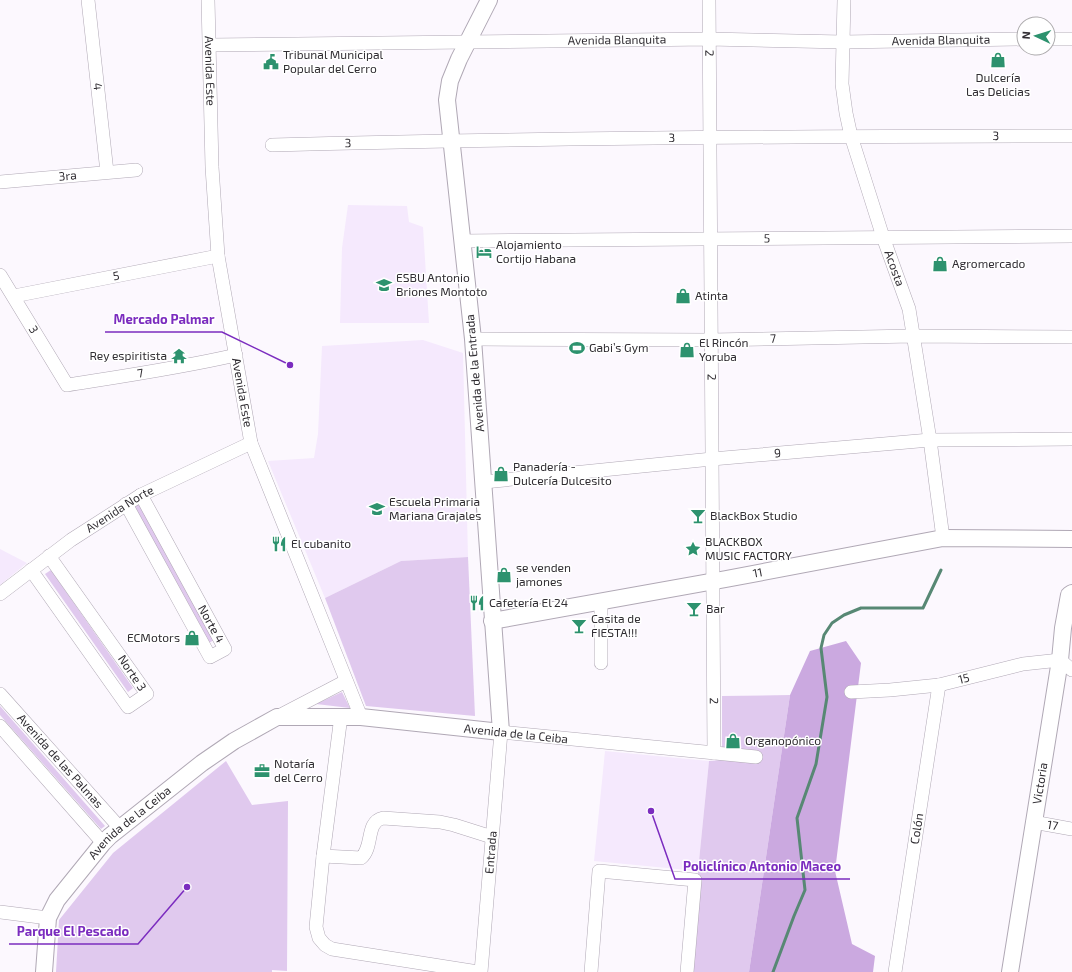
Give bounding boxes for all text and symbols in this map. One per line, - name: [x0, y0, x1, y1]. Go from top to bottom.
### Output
- north arrow: [1016, 16, 1056, 56]
- text: N: [1019, 31, 1032, 40]
- street label: Avenida Blanquita: [568, 32, 666, 47]
- street label: Avenida Blanquita: [892, 32, 990, 47]
- street label: Avenida Este: [203, 36, 219, 106]
- place label: Tribunal Municipal Popular del Cerro: [283, 47, 384, 75]
- street label: 2: [703, 50, 717, 57]
- shop icon: Dulcería Las Delicias: [989, 51, 1007, 69]
- public building icon: Tribunal Municipal Popular del Cerro: [262, 53, 280, 71]
- place label: Dulcería Las Delicias: [966, 70, 1030, 98]
- street label: 4: [91, 82, 106, 91]
- street label: 3: [993, 128, 999, 142]
- street label: 3: [669, 130, 675, 144]
- street label: 3: [344, 135, 351, 149]
- street label: 3ra: [58, 167, 77, 183]
- street label: 5: [764, 230, 770, 245]
- place label: Alojamiento Cortijo Habana: [496, 237, 576, 266]
- hotel icon: Alojamiento Cortijo Habana: [475, 243, 493, 261]
- street label: Acosta: [882, 248, 908, 288]
- shop icon: Agromercado: [931, 255, 949, 273]
- place label: Agromercado: [952, 256, 1026, 270]
- street label: 5: [111, 268, 120, 282]
- place label: ESBU Antonio Briones Montoto: [396, 270, 487, 298]
- school or university icon: ESBU Antonio Briones Montoto: [375, 276, 393, 294]
- shop icon: Atinta: [674, 287, 692, 305]
- place label: Atinta: [695, 288, 728, 302]
- callout: Mercado Palmar: [105, 307, 222, 332]
- text: Mercado Palmar: [114, 311, 215, 327]
- street label: Avenida de la Entrada: [462, 314, 486, 432]
- street label: 3: [26, 323, 42, 336]
- street label: 7: [770, 331, 776, 345]
- place label: El Rincón Yoruba: [699, 335, 749, 363]
- sports icon: Gabi’s Gym: [568, 339, 586, 357]
- place label: Gabi’s Gym: [589, 340, 649, 354]
- shop icon: El Rincón Yoruba: [678, 341, 696, 359]
- temple icon: Rey espiritista: [170, 347, 188, 365]
- place label: Rey espiritista: [89, 348, 167, 362]
- street label: Avenida Este: [230, 357, 256, 428]
- street label: 7: [136, 365, 144, 380]
- street label: 2: [705, 374, 720, 381]
- street label: 9: [773, 445, 782, 460]
- place label: Panadería - Dulcería Dulcesito: [513, 459, 612, 487]
- shop icon: Panadería - Dulcería Dulcesito: [492, 465, 510, 483]
- street label: Avenida Norte: [83, 482, 156, 535]
- place label: Escuela Primaria Mariana Grajales: [389, 494, 481, 523]
- school or university icon: Escuela Primaria Mariana Grajales: [368, 500, 386, 518]
- bar icon: BlackBox Studio: [689, 507, 707, 525]
- place label: BlackBox Studio: [710, 508, 798, 522]
- place label: BLACKBOX MUSIC FACTORY: [705, 534, 792, 562]
- restaurant icon: El cubanito: [270, 535, 288, 553]
- place label: El cubanito: [291, 536, 351, 550]
- place icon: BLACKBOX MUSIC FACTORY: [684, 540, 702, 558]
- place label: se venden jamones: [516, 560, 571, 589]
- street label: 11: [752, 564, 764, 580]
- shop icon: se venden jamones: [495, 566, 513, 584]
- restaurant icon: Cafetería El 24: [468, 594, 486, 612]
- place label: Cafetería El 24: [489, 595, 568, 609]
- bar icon: Bar: [685, 600, 703, 618]
- place label: Bar: [706, 601, 725, 615]
- street label: Norte 4: [196, 602, 228, 645]
- place label: Casita de FIESTA!!!: [591, 611, 641, 639]
- bar icon: Casita de FIESTA!!!: [570, 617, 588, 635]
- shop icon: ECMotors: [183, 629, 201, 647]
- place label: ECMotors: [127, 630, 180, 644]
- street label: Norte 3: [116, 652, 150, 693]
- street label: 15: [957, 670, 971, 686]
- street label: 2: [708, 698, 722, 705]
- street label: Avenida de las Palmas: [15, 710, 107, 810]
- street label: Avenida de la Ceiba: [463, 721, 569, 745]
- shop icon: Organopónico: [724, 732, 742, 750]
- place label: Organopónico: [745, 733, 821, 747]
- place label: Notaría del Cerro: [274, 756, 323, 784]
- street label: Victoria: [1029, 761, 1049, 805]
- office icon: Notaría del Cerro: [253, 762, 271, 780]
- street label: Avenida de la Ceiba: [85, 783, 173, 861]
- street label: Colón: [907, 812, 925, 845]
- street label: 17: [1046, 817, 1059, 832]
- street label: Entrada: [481, 830, 499, 874]
- callout: Policlínico Antonio Maceo: [675, 854, 850, 879]
- text: Policlínico Antonio Maceo: [683, 858, 841, 874]
- callout: Parque El Pescado: [9, 919, 138, 944]
- text: Parque El Pescado: [17, 923, 130, 939]

